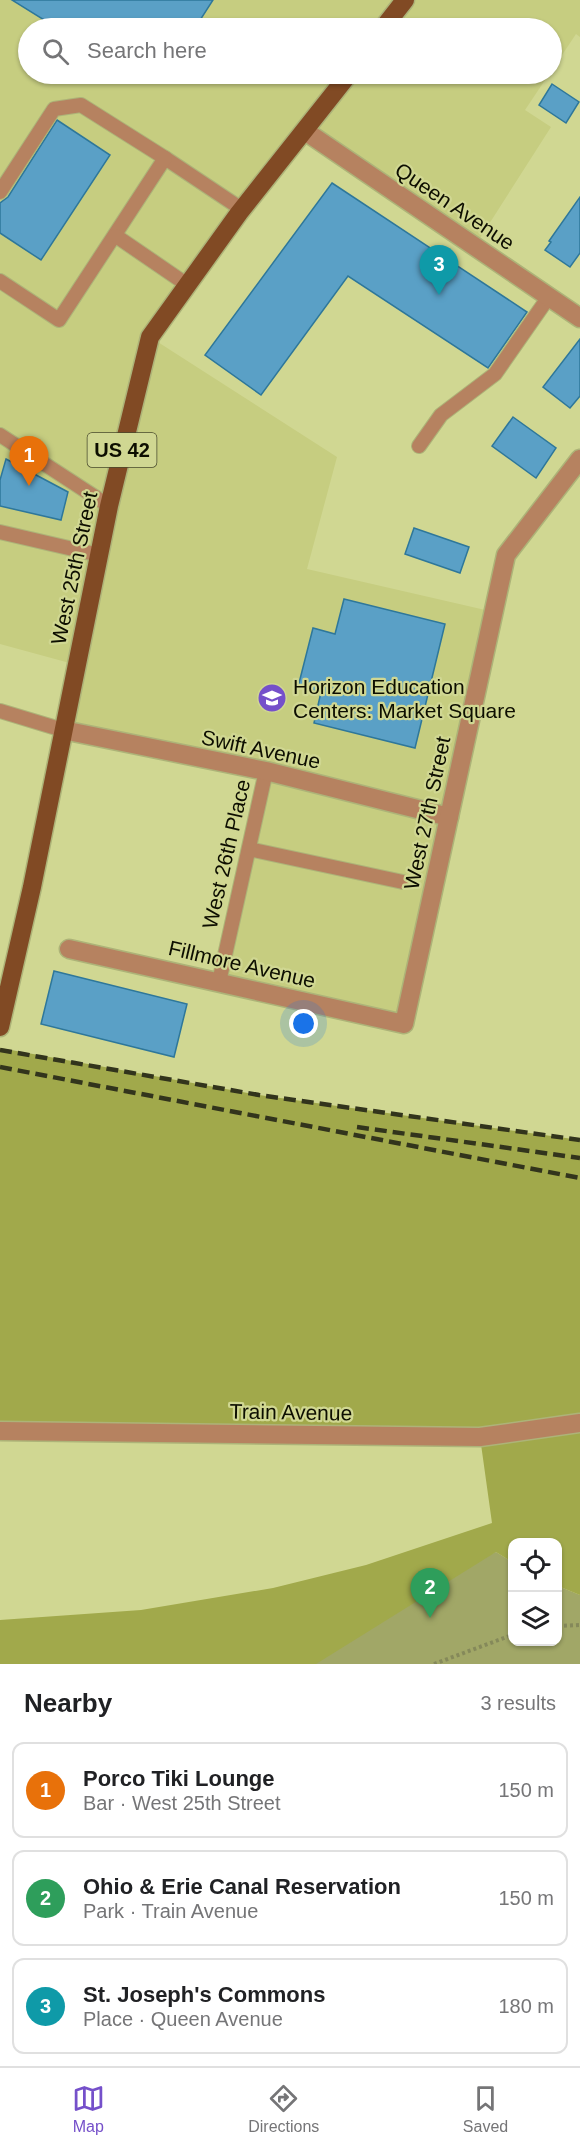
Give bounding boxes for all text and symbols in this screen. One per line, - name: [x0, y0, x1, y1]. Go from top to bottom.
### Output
- search box: [18, 18, 562, 84]
- icon: search: [39, 35, 72, 68]
- text: Search here: [87, 38, 207, 63]
- street label: Queen Avenue: [391, 158, 519, 254]
- pin: 3: [420, 246, 458, 295]
- road number: US 42: [88, 433, 156, 467]
- pin: 1: [9, 436, 48, 486]
- street label: West 25th Street: [47, 489, 102, 647]
- place label: Horizon Education Centers: Market Square: [293, 675, 516, 722]
- school or university icon: Horizon Education Centers: Market Square: [256, 682, 288, 714]
- street label: Swift Avenue: [199, 725, 323, 773]
- street label: West 27th Street: [400, 734, 455, 892]
- street label: West 26th Place: [198, 777, 254, 931]
- street label: Fillmore Avenue: [166, 936, 318, 992]
- your location: [289, 1009, 318, 1038]
- street label: Train Avenue: [230, 1399, 352, 1425]
- map controls: [508, 1538, 562, 1646]
- button: locate: [508, 1538, 562, 1592]
- pin: 2: [410, 1568, 450, 1618]
- button: layers: [508, 1592, 562, 1646]
- text: Nearby: [24, 1688, 112, 1718]
- text: 3 results: [480, 1692, 556, 1714]
- text: Porco Tiki Lounge: [83, 1766, 275, 1791]
- text: 1: [40, 1779, 51, 1801]
- text: 150 m: [498, 1779, 554, 1801]
- text: Bar · West 25th Street: [83, 1792, 281, 1814]
- text: Ohio & Erie Canal Reservation: [83, 1874, 401, 1899]
- text: 2: [40, 1887, 51, 1909]
- text: 150 m: [498, 1887, 554, 1909]
- text: Park · Train Avenue: [83, 1900, 258, 1922]
- text: St. Joseph's Commons: [83, 1982, 325, 2007]
- text: 3: [40, 1995, 51, 2017]
- text: 180 m: [498, 1995, 554, 2017]
- text: Place · Queen Avenue: [83, 2008, 283, 2030]
- tab: Map: [72, 2082, 105, 2136]
- tab: Directions: [248, 2082, 319, 2136]
- tab: Saved: [463, 2082, 508, 2136]

